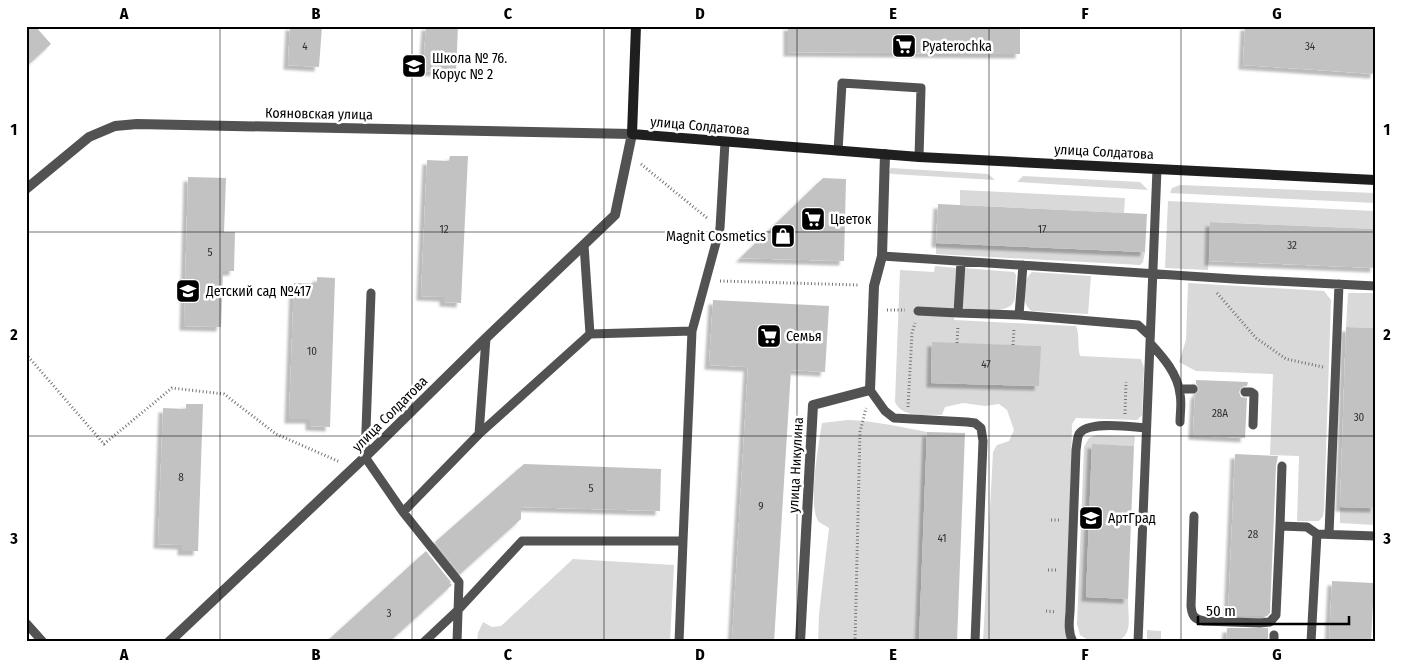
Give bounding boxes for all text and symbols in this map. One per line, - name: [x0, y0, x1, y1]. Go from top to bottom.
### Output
- text: A: [119, 4, 129, 23]
- text: B: [312, 4, 321, 23]
- text: C: [504, 4, 513, 23]
- text: D: [695, 4, 705, 23]
- text: E: [889, 4, 897, 23]
- text: F: [1081, 4, 1089, 23]
- text: G: [1272, 4, 1282, 23]
- supermarket icon: Pyaterochka: [891, 33, 917, 59]
- place label: Pyaterochka: [922, 38, 992, 55]
- house number: 4: [302, 40, 308, 53]
- house number: 34: [1305, 40, 1316, 53]
- place label: Школа № 76. Корус № 2: [432, 50, 507, 83]
- school or university icon: Школа № 76. Корус № 2: [401, 53, 427, 79]
- street label: Кояновская улица: [265, 105, 373, 123]
- street label: улица Солдатова: [650, 113, 751, 139]
- text: 1: [11, 120, 17, 139]
- text: 1: [1384, 120, 1390, 139]
- street label: улица Солдатова: [1054, 141, 1154, 163]
- supermarket icon: Цветок: [800, 206, 826, 232]
- place label: Цветок: [830, 211, 872, 228]
- house number: 12: [439, 223, 449, 236]
- shop icon: Magnit Cosmetics: [770, 223, 796, 249]
- house number: 17: [1038, 223, 1047, 236]
- place label: Magnit Cosmetics: [666, 228, 766, 245]
- house number: 32: [1287, 239, 1297, 252]
- house number: 5: [207, 246, 213, 259]
- school or university icon: Детский сад №417: [175, 278, 201, 304]
- place label: Детский сад №417: [205, 283, 311, 300]
- supermarket icon: Семья: [756, 323, 782, 349]
- text: 2: [9, 325, 18, 344]
- text: 2: [1382, 325, 1391, 344]
- place label: Семья: [786, 328, 822, 345]
- house number: 10: [307, 345, 317, 358]
- house number: 47: [981, 358, 991, 371]
- street label: улица Солдатова: [349, 373, 431, 455]
- house number: 28А: [1212, 407, 1228, 420]
- house number: 30: [1354, 411, 1365, 424]
- street label: улица Никулина: [785, 416, 807, 513]
- house number: 8: [178, 471, 184, 484]
- house number: 5: [588, 482, 594, 495]
- house number: 9: [758, 500, 764, 513]
- school or university icon: АртГрад: [1078, 505, 1104, 531]
- place label: АртГрад: [1108, 510, 1156, 527]
- house number: 28: [1248, 528, 1259, 541]
- text: 3: [9, 529, 18, 548]
- text: 3: [1382, 529, 1391, 548]
- house number: 41: [937, 532, 947, 545]
- scale bar: [1198, 593, 1350, 625]
- text: 50 m: [1206, 602, 1236, 620]
- house number: 3: [387, 607, 392, 620]
- text: A: [119, 645, 129, 664]
- text: B: [312, 645, 321, 664]
- text: C: [504, 645, 513, 664]
- text: D: [695, 645, 705, 664]
- text: E: [889, 645, 897, 664]
- text: F: [1081, 645, 1089, 664]
- text: G: [1272, 645, 1282, 664]

